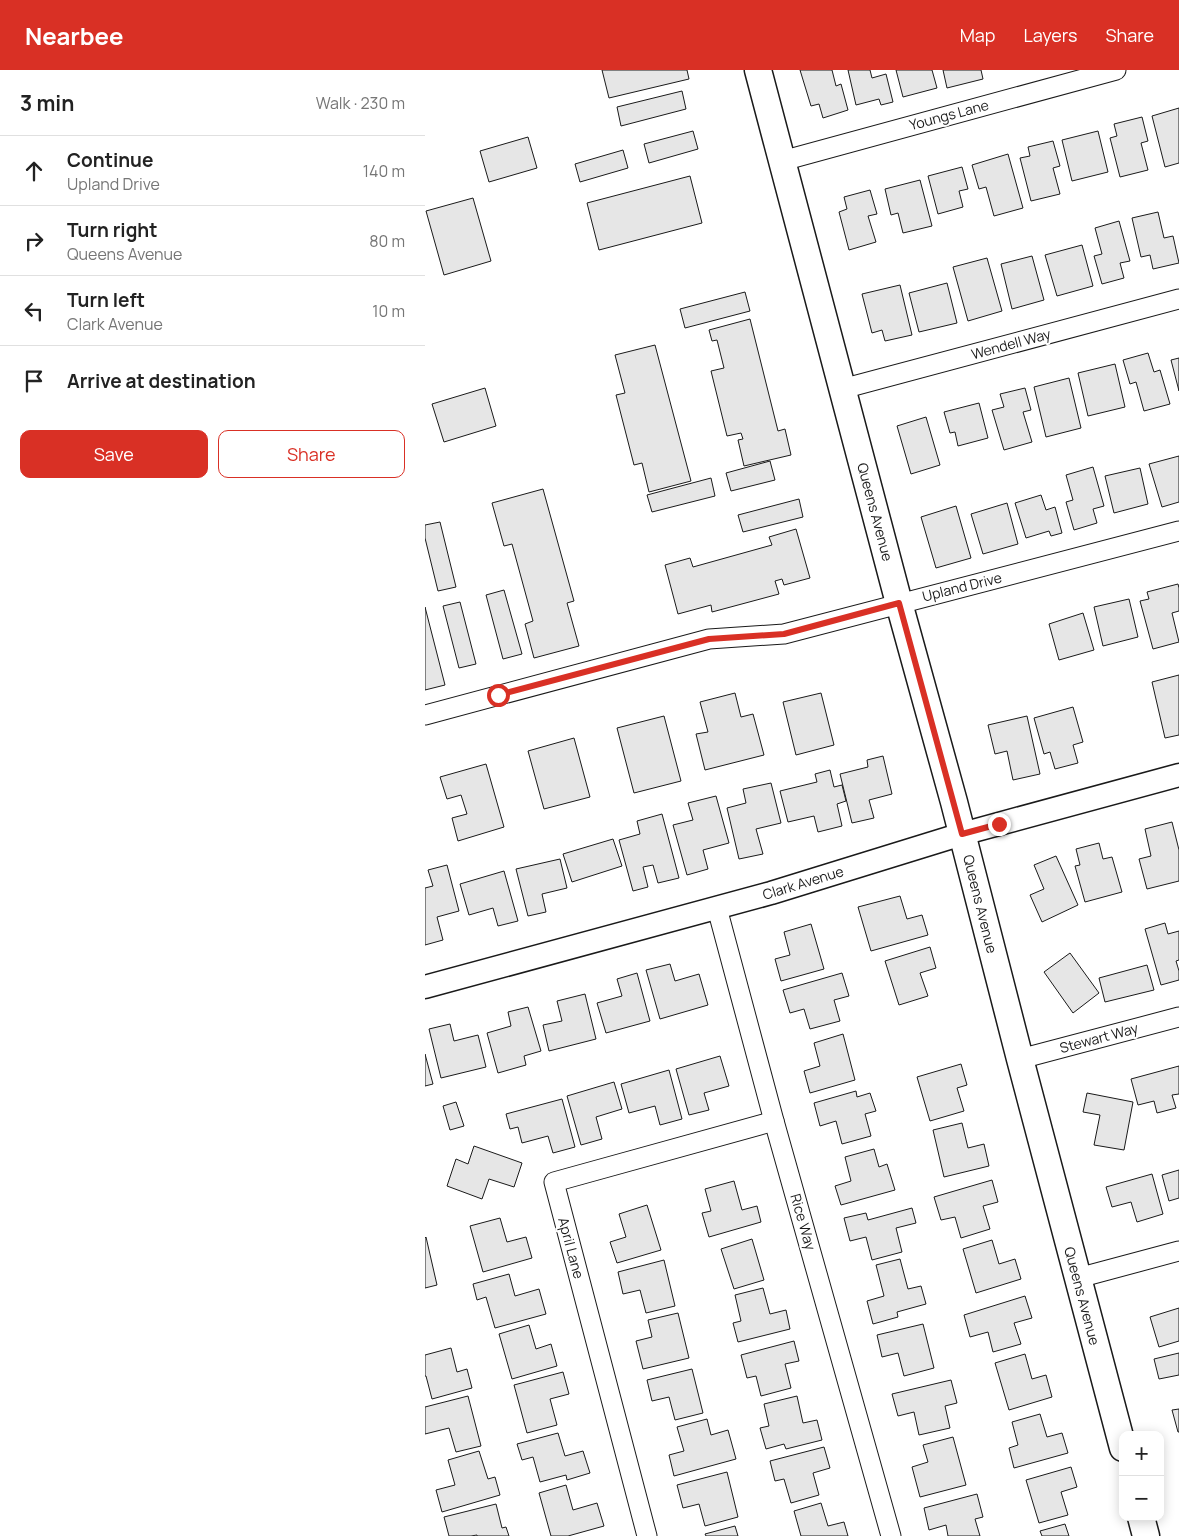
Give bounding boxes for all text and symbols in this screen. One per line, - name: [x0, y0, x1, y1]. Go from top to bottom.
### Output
- text: Nearbee: [25, 19, 124, 52]
- text: Map: [960, 23, 995, 47]
- text: Layers: [1023, 23, 1077, 47]
- text: Share: [1105, 23, 1154, 47]
- text: 3 min: [20, 89, 74, 117]
- text: Walk · 230 m: [316, 92, 405, 114]
- street label: Youngs Lane: [907, 95, 991, 134]
- text: Continue: [67, 147, 153, 173]
- icon: ahead: [20, 157, 48, 185]
- text: 140 m: [363, 160, 405, 182]
- text: Upland Drive: [67, 173, 160, 195]
- text: Turn right: [67, 217, 157, 243]
- icon: right: [20, 227, 48, 255]
- text: 80 m: [369, 230, 405, 252]
- text: Queens Avenue: [67, 243, 182, 265]
- text: Turn left: [67, 287, 145, 313]
- icon: left: [20, 297, 48, 325]
- text: 10 m: [372, 300, 405, 322]
- text: Clark Avenue: [67, 313, 163, 335]
- street label: Wendell Way: [969, 324, 1053, 363]
- icon: arrive: [20, 367, 48, 395]
- text: Arrive at destination: [67, 368, 256, 394]
- button: Save: [20, 430, 208, 478]
- button: Share: [218, 430, 405, 478]
- street label: Queens Avenue: [853, 461, 898, 563]
- street label: Upland Drive: [920, 567, 1004, 606]
- route start: [487, 684, 510, 707]
- route end: [988, 813, 1011, 836]
- street label: Queens Avenue: [959, 853, 1002, 955]
- street label: Clark Avenue: [760, 861, 846, 904]
- street label: Stewart Way: [1057, 1018, 1141, 1057]
- street label: Rice Way: [786, 1191, 821, 1253]
- street label: April Lane: [554, 1215, 589, 1281]
- street label: Queens Avenue: [1060, 1245, 1105, 1347]
- map controls: [1119, 1431, 1164, 1521]
- button: +: [1119, 1431, 1164, 1476]
- button: −: [1119, 1476, 1164, 1521]

